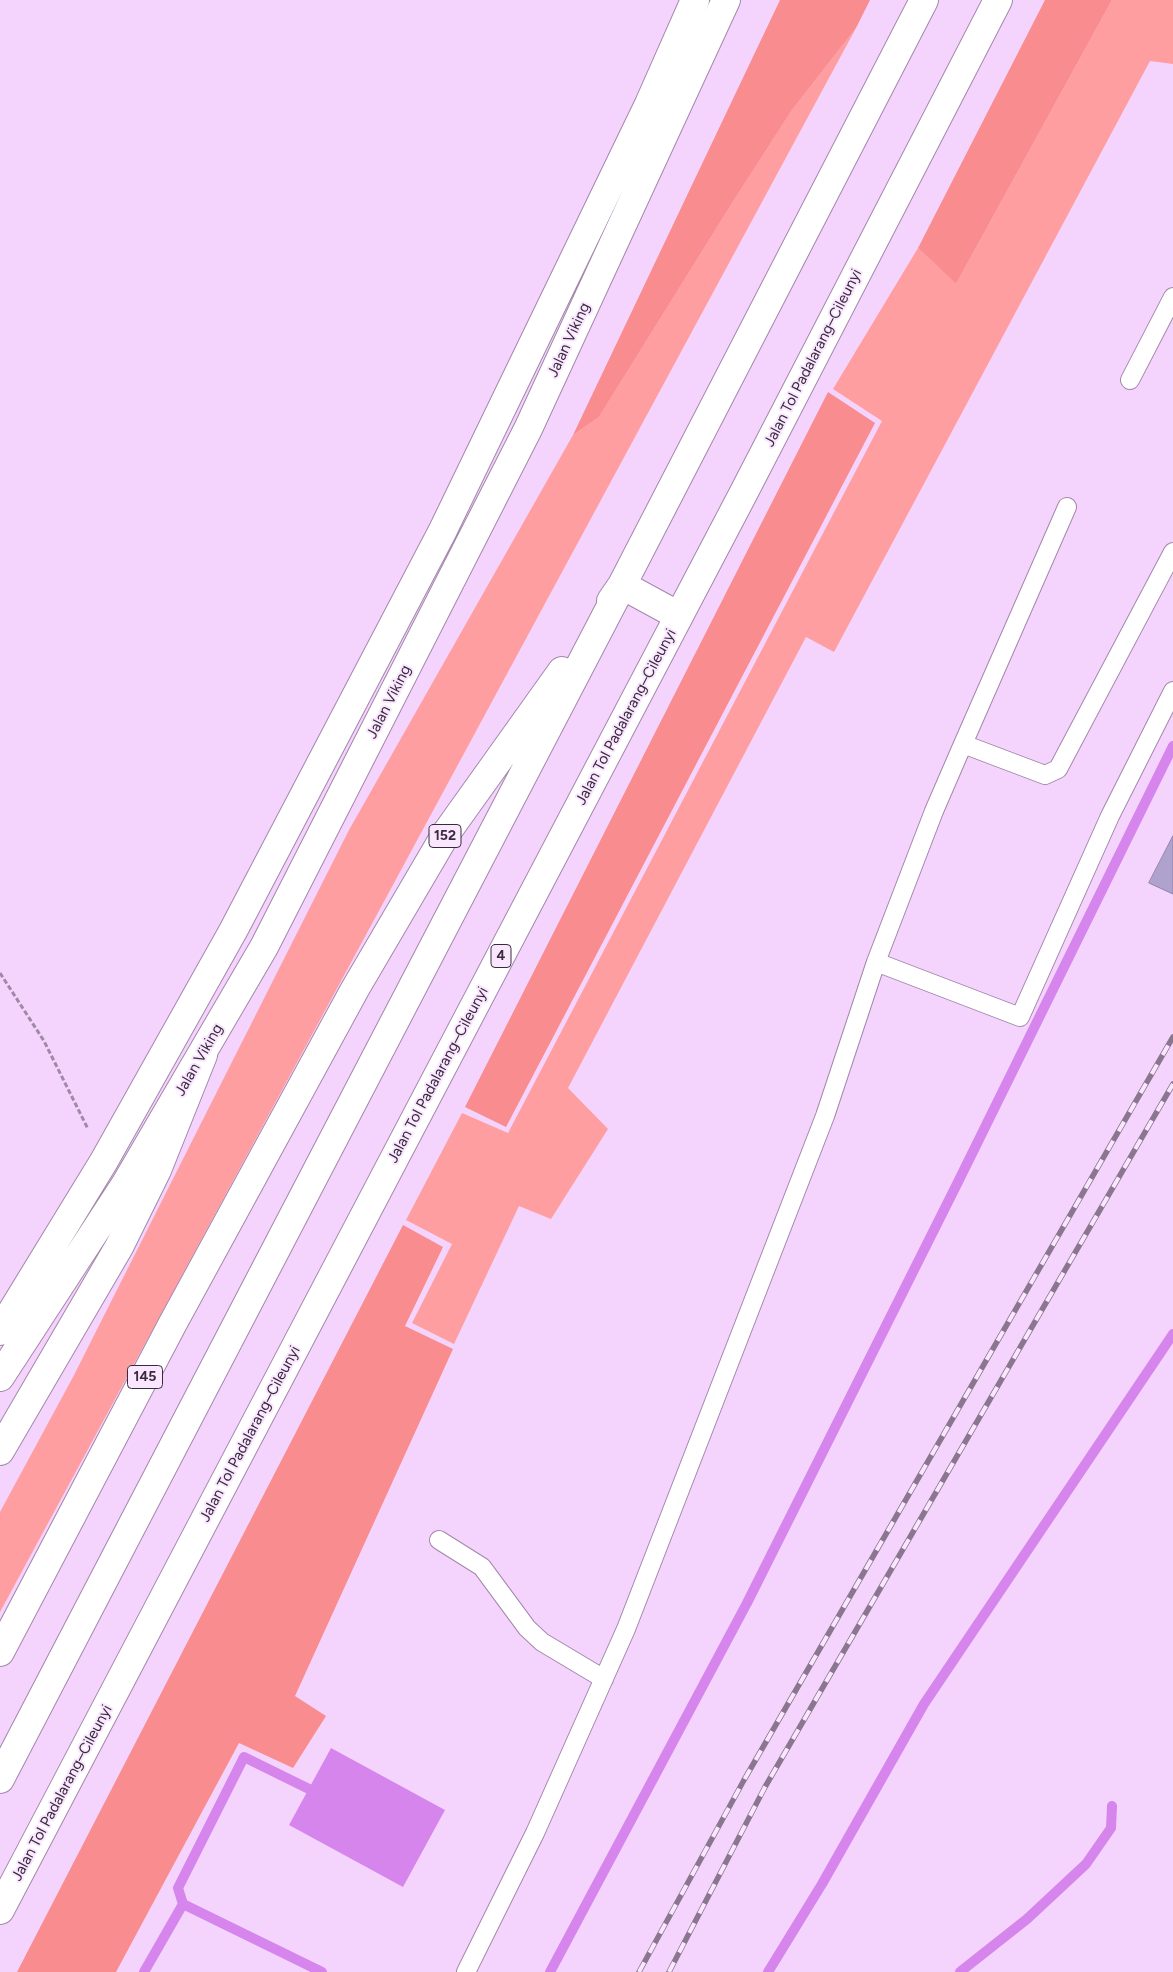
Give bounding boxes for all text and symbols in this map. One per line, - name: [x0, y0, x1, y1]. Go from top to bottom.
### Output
- street label: Jalan Tol Padalarang–Cileunyi: [760, 266, 866, 450]
- street label: Jalan Viking: [544, 300, 594, 380]
- street label: Jalan Tol Padalarang–Cileunyi: [572, 626, 680, 808]
- street label: Jalan Viking: [363, 662, 415, 742]
- road number: 152: [429, 824, 461, 848]
- road number: 4: [491, 944, 511, 968]
- street label: Jalan Tol Padalarang–Cileunyi: [384, 984, 492, 1166]
- street label: Jalan Viking: [171, 1021, 227, 1099]
- street label: Jalan Tol Padalarang–Cileunyi: [196, 1343, 304, 1525]
- road number: 145: [128, 1365, 162, 1388]
- street label: Jalan Tol Padalarang–Cileunyi: [8, 1702, 116, 1884]

